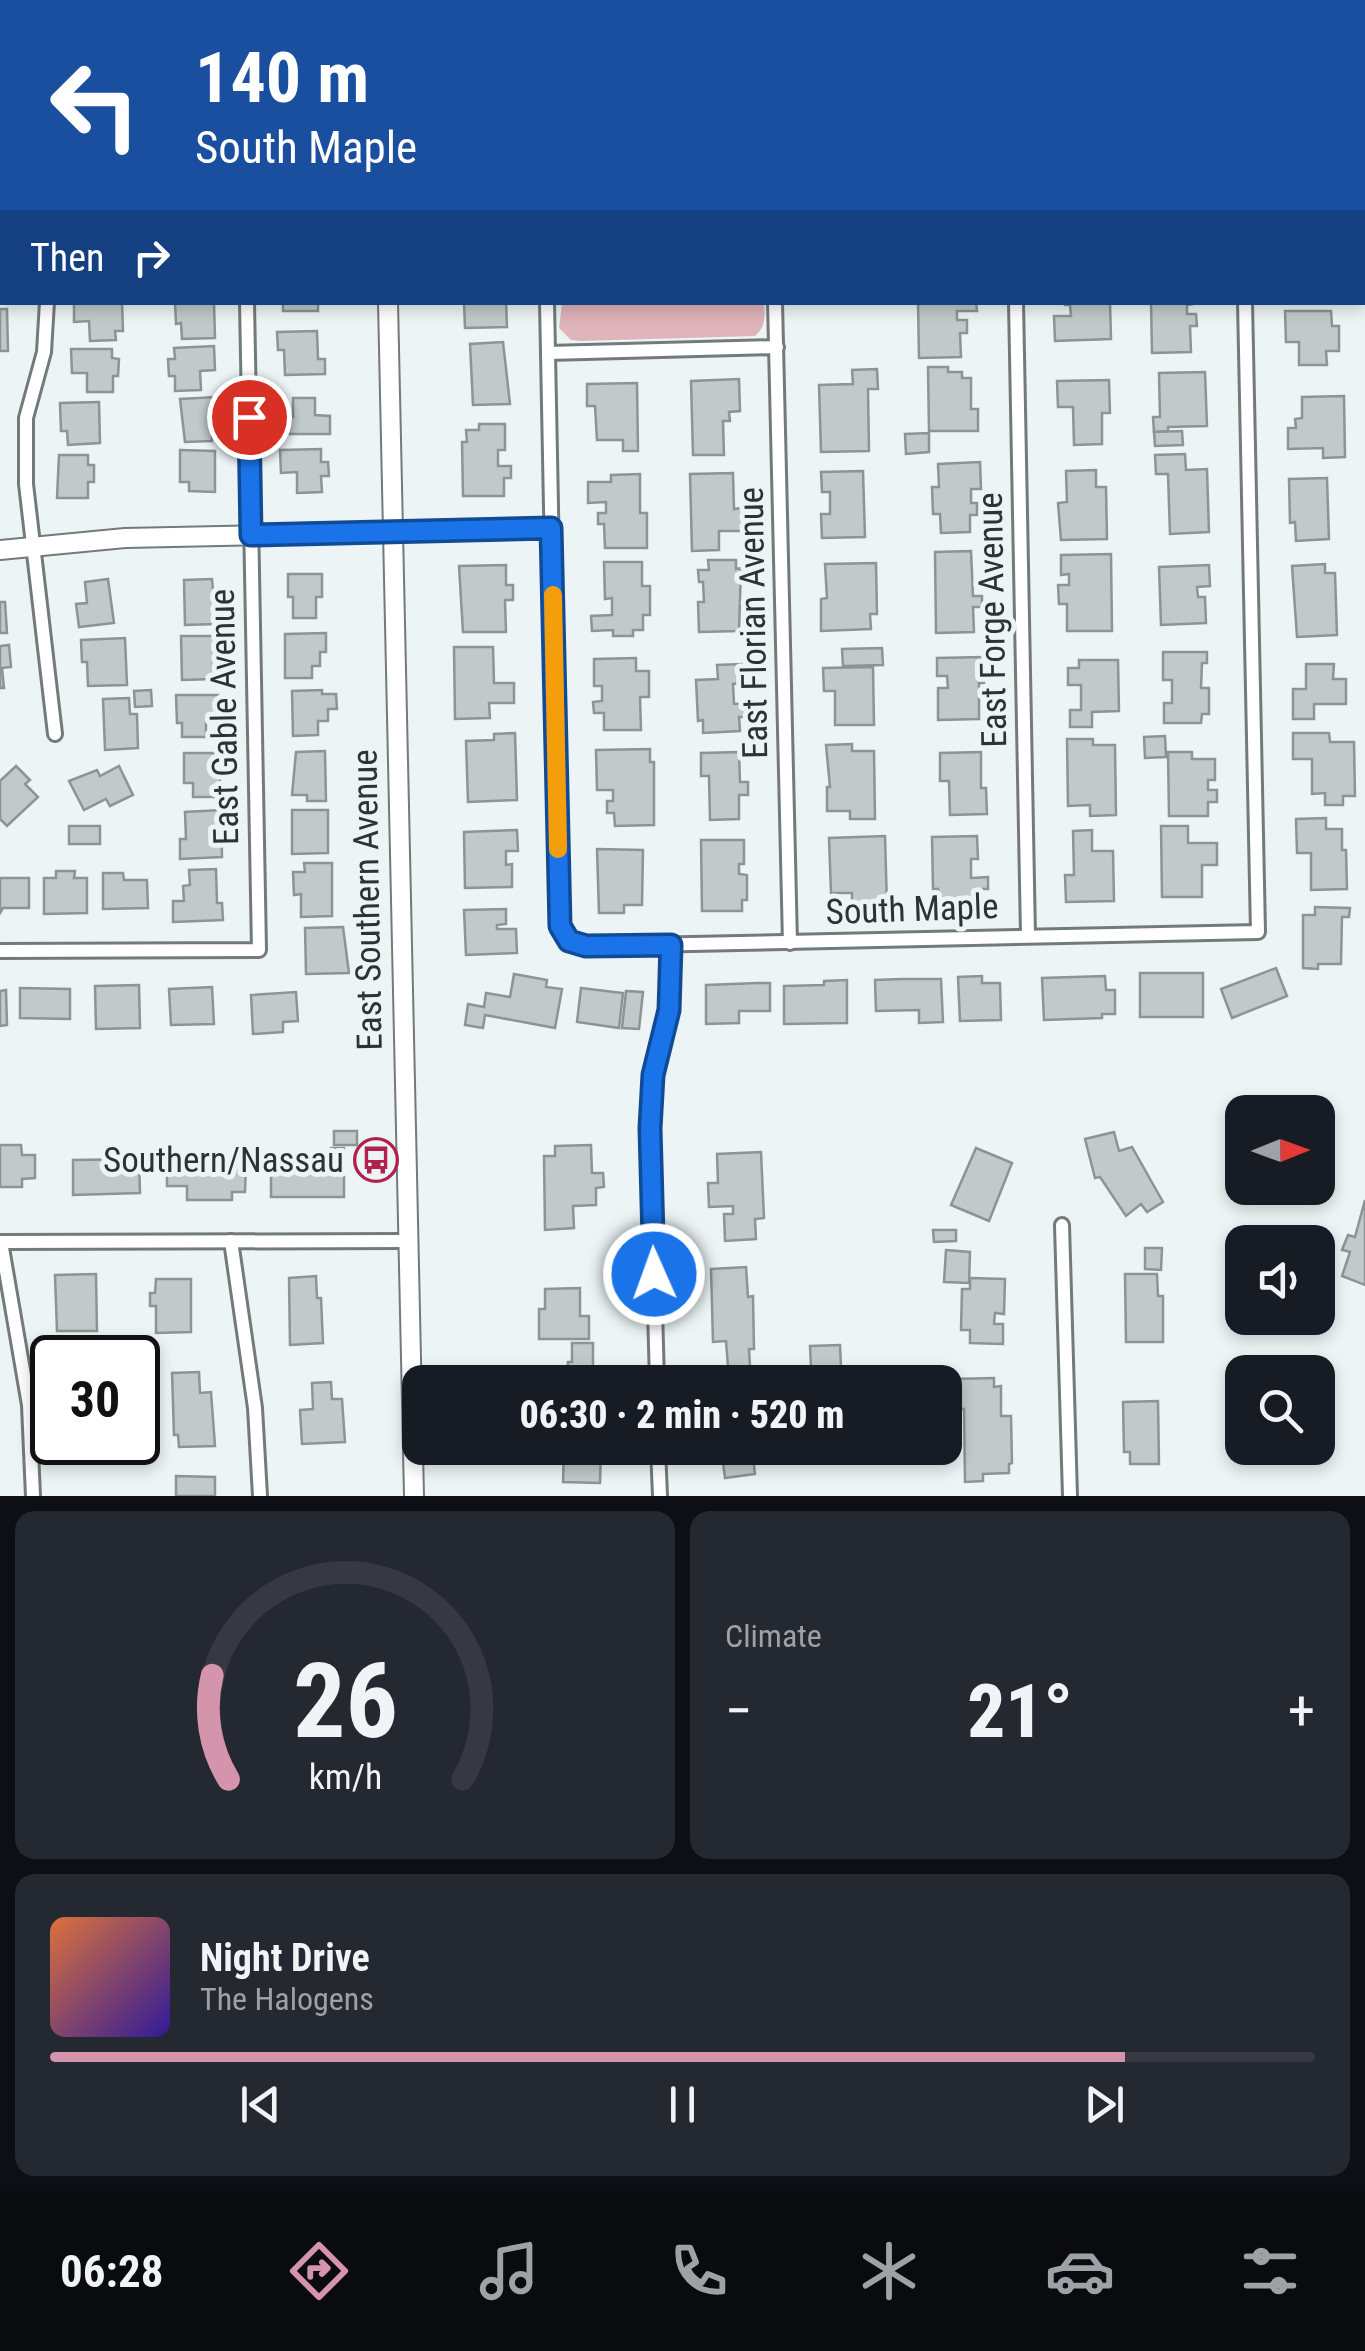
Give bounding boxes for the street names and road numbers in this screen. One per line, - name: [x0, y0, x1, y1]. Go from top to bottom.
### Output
- street label: East Florian Avenue: [731, 487, 776, 759]
- street label: East Forge Avenue: [970, 492, 1015, 748]
- street label: East Gable Avenue: [202, 588, 247, 846]
- street label: East Southern Avenue: [344, 749, 391, 1051]
- street label: South Maple: [825, 886, 999, 933]

